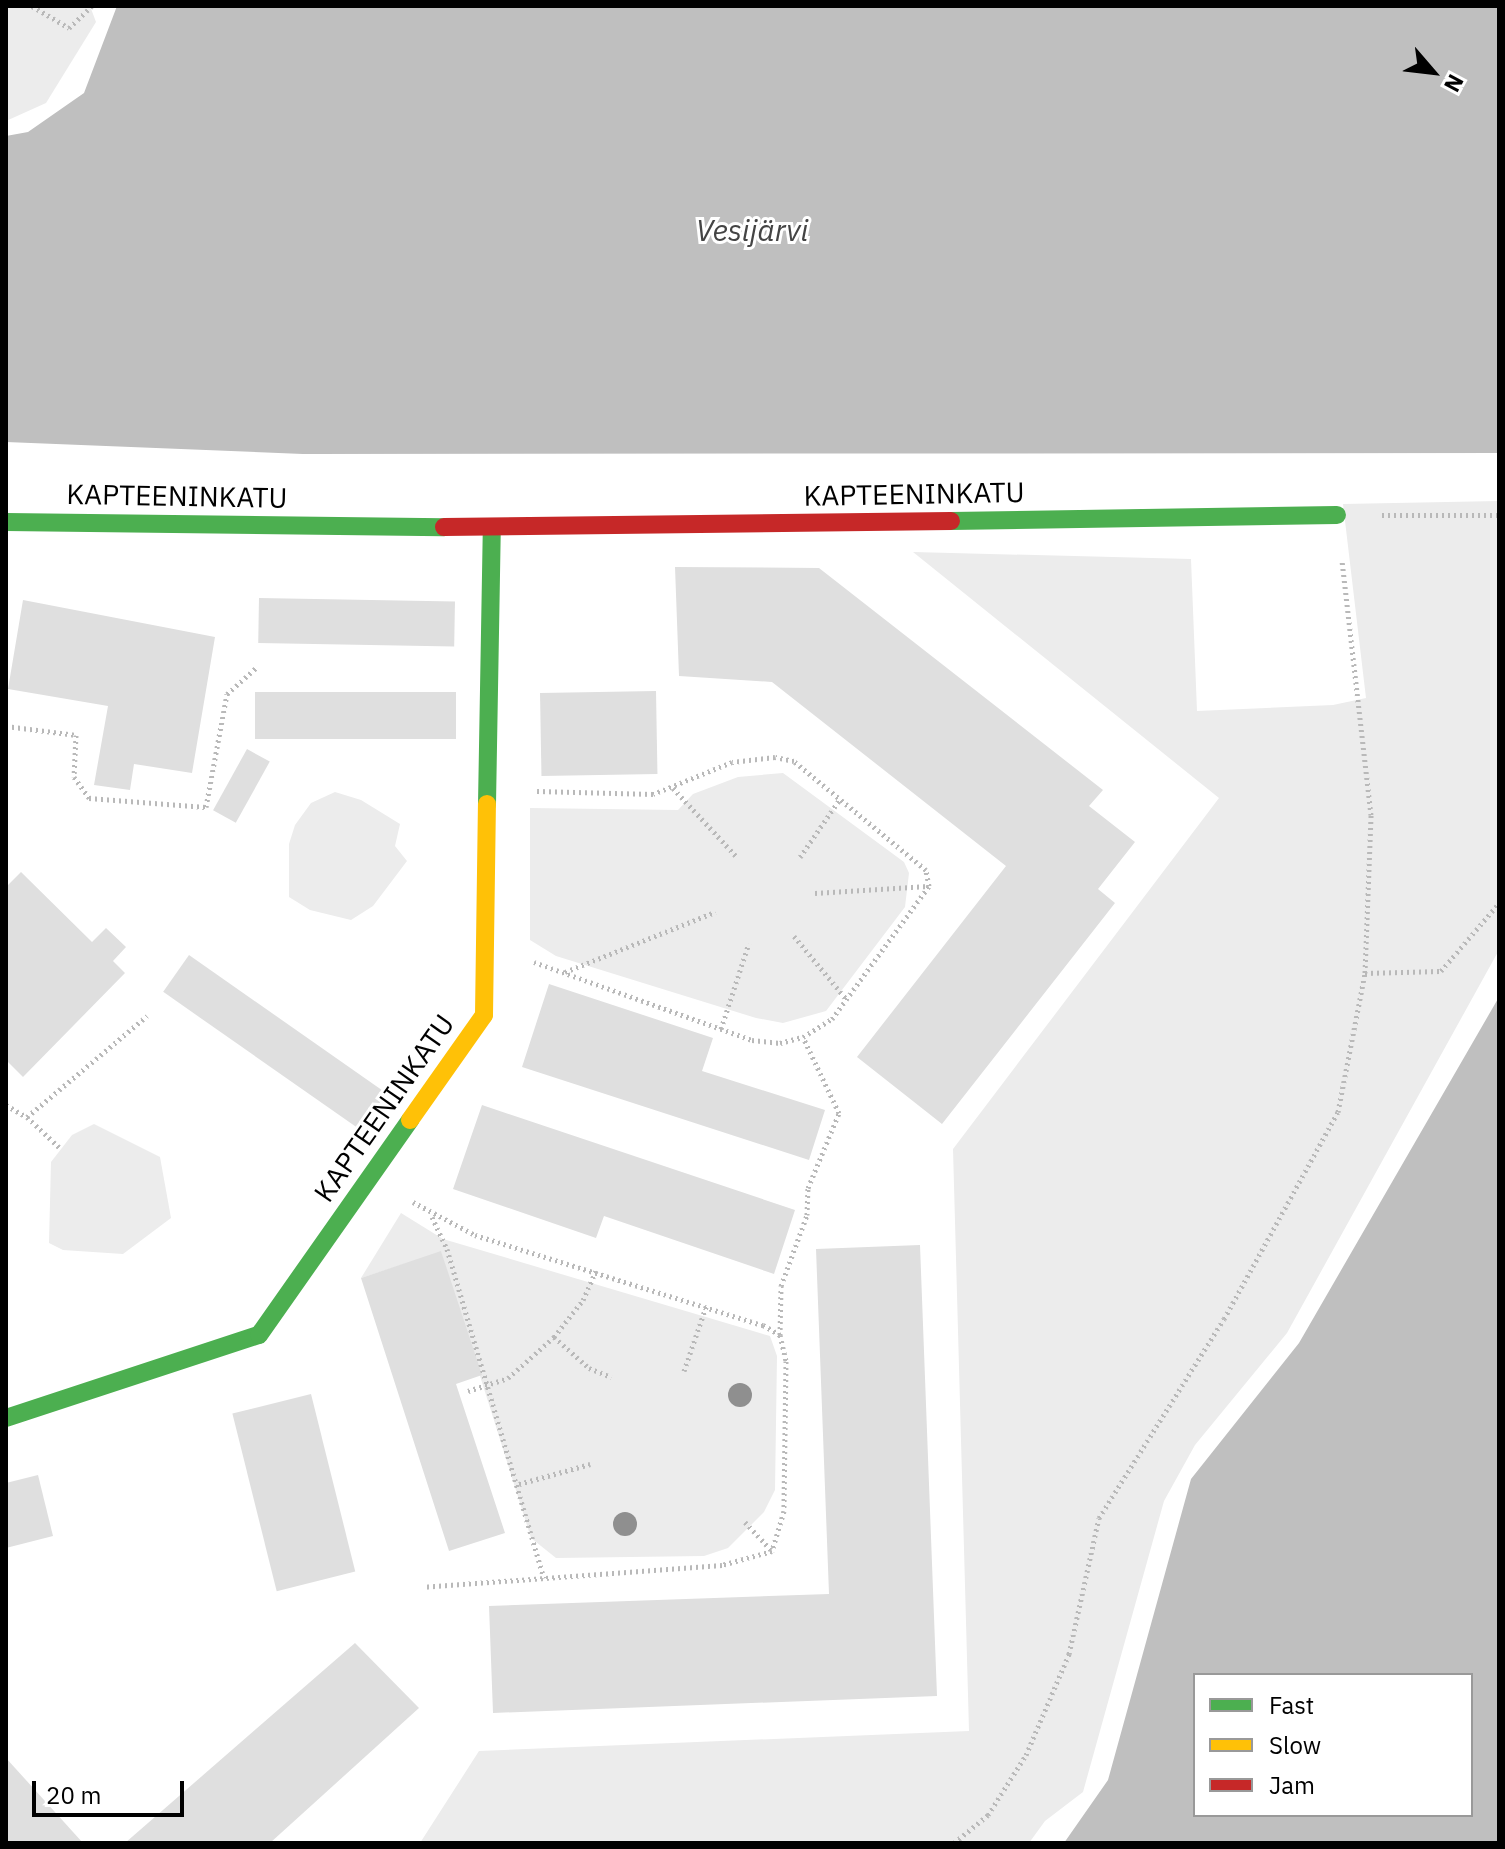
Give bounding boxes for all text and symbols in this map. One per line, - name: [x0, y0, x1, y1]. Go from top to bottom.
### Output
- north arrow: [1393, 32, 1473, 112]
- text: N: [1438, 70, 1471, 97]
- water label: Vesijärvi: [695, 212, 809, 248]
- street label: KAPTEENINKATU: [803, 475, 1025, 513]
- street label: KAPTEENINKATU: [66, 477, 288, 515]
- street label: KAPTEENINKATU: [307, 1008, 461, 1208]
- legend: [1193, 1673, 1473, 1817]
- text: Fast: [1269, 1689, 1314, 1721]
- text: Slow: [1269, 1729, 1321, 1761]
- scale bar: [36, 1765, 188, 1815]
- text: Jam: [1269, 1769, 1315, 1801]
- text: 20 m: [46, 1779, 101, 1811]

